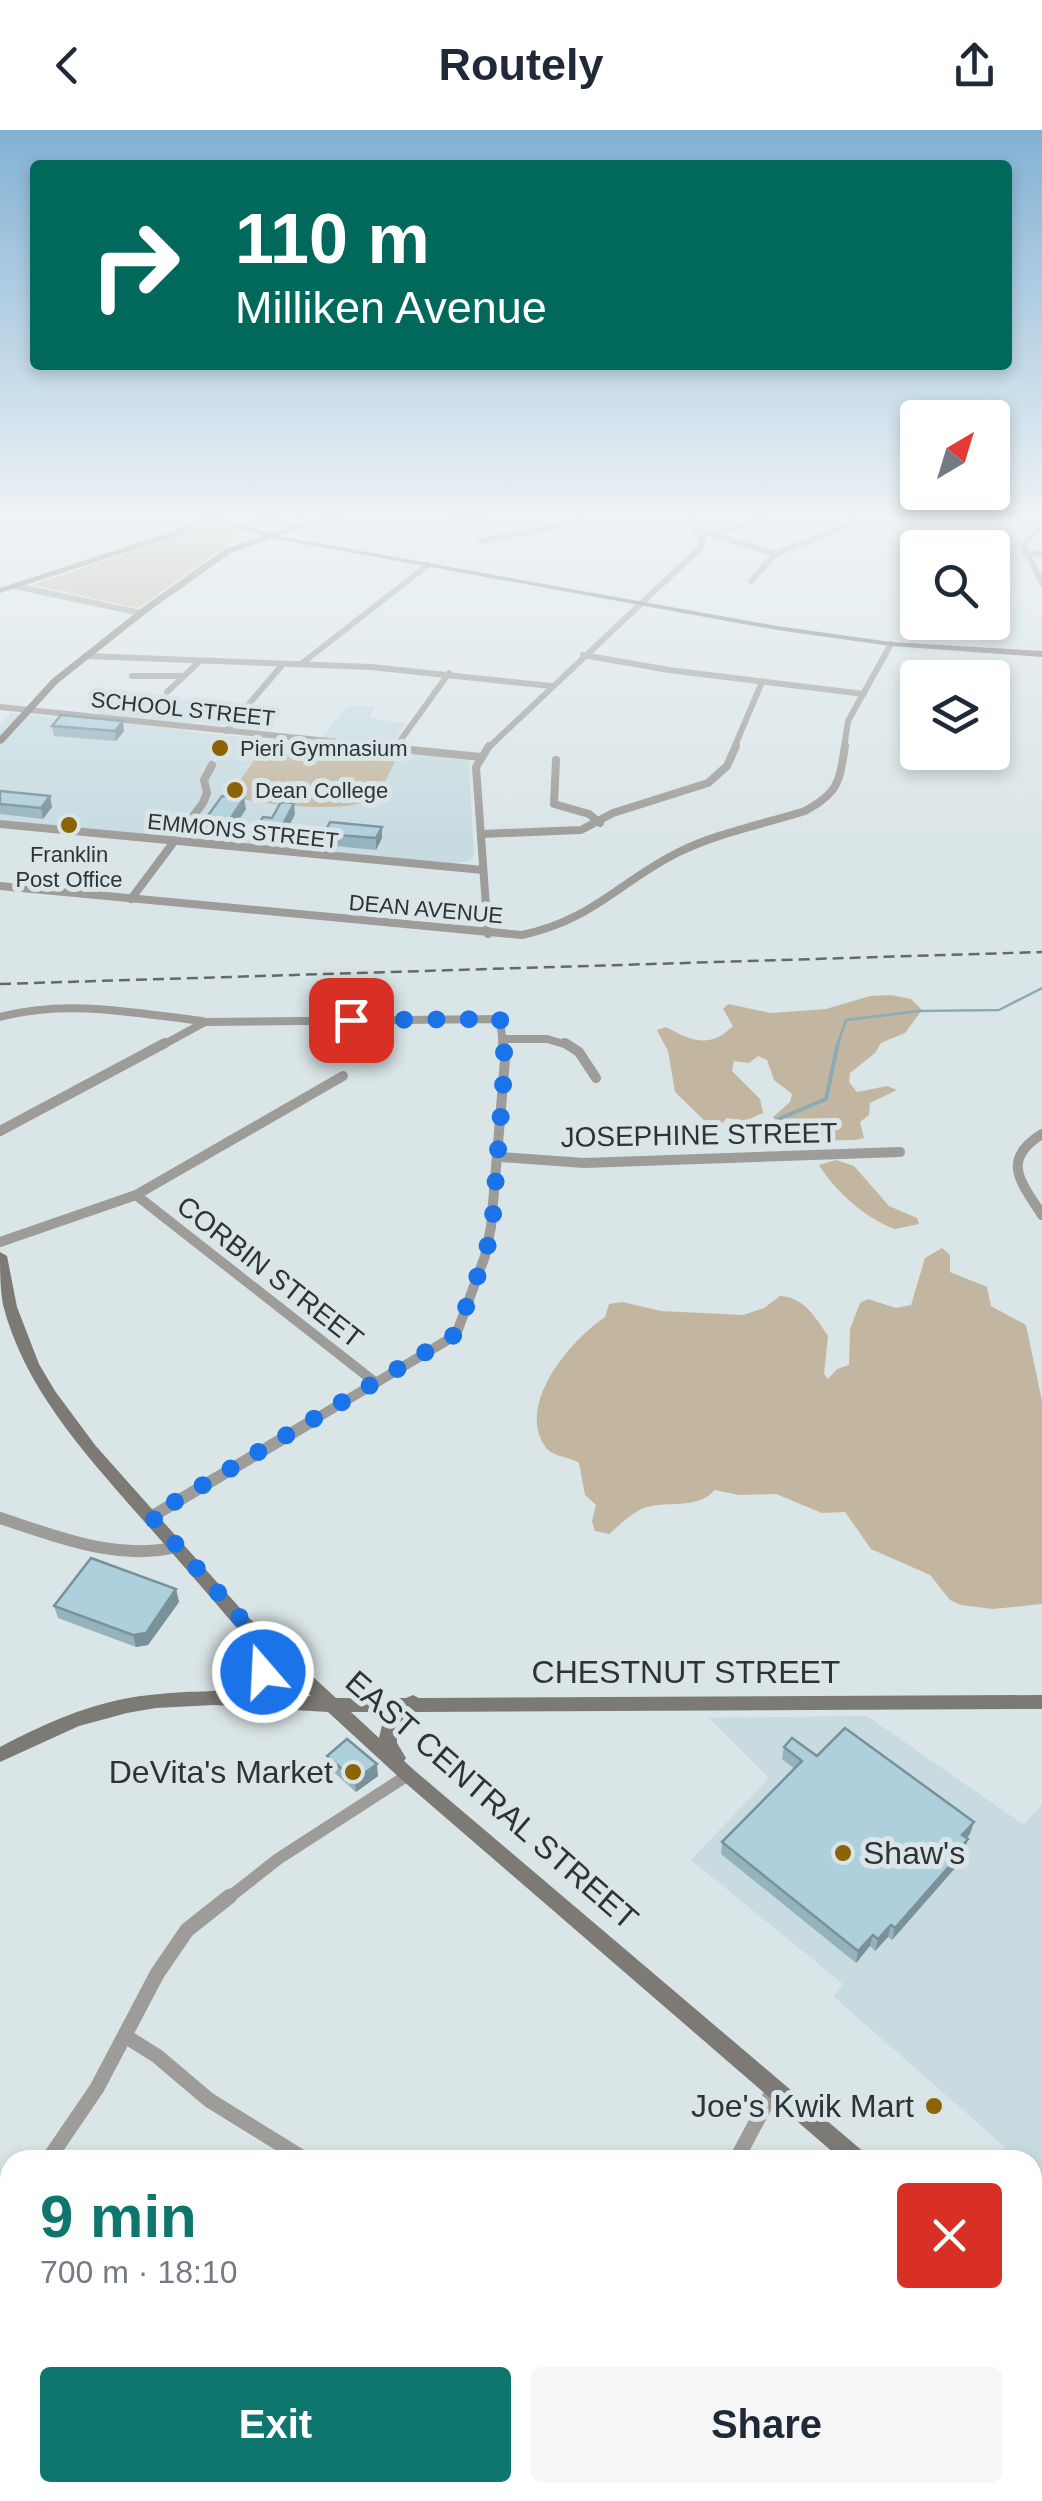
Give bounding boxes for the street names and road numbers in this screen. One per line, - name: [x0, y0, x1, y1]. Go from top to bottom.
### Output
- street label: SCHOOL STREET: [90, 687, 276, 731]
- street label: EMMONS STREET: [146, 809, 340, 853]
- street label: DEAN AVENUE: [348, 890, 504, 928]
- street label: JOSEPHINE STREET: [560, 1117, 838, 1153]
- street label: CORBIN STREET: [171, 1190, 369, 1354]
- street label: CHESTNUT STREET: [532, 1654, 840, 1690]
- street label: EAST CENTRAL STREET: [339, 1663, 645, 1937]

